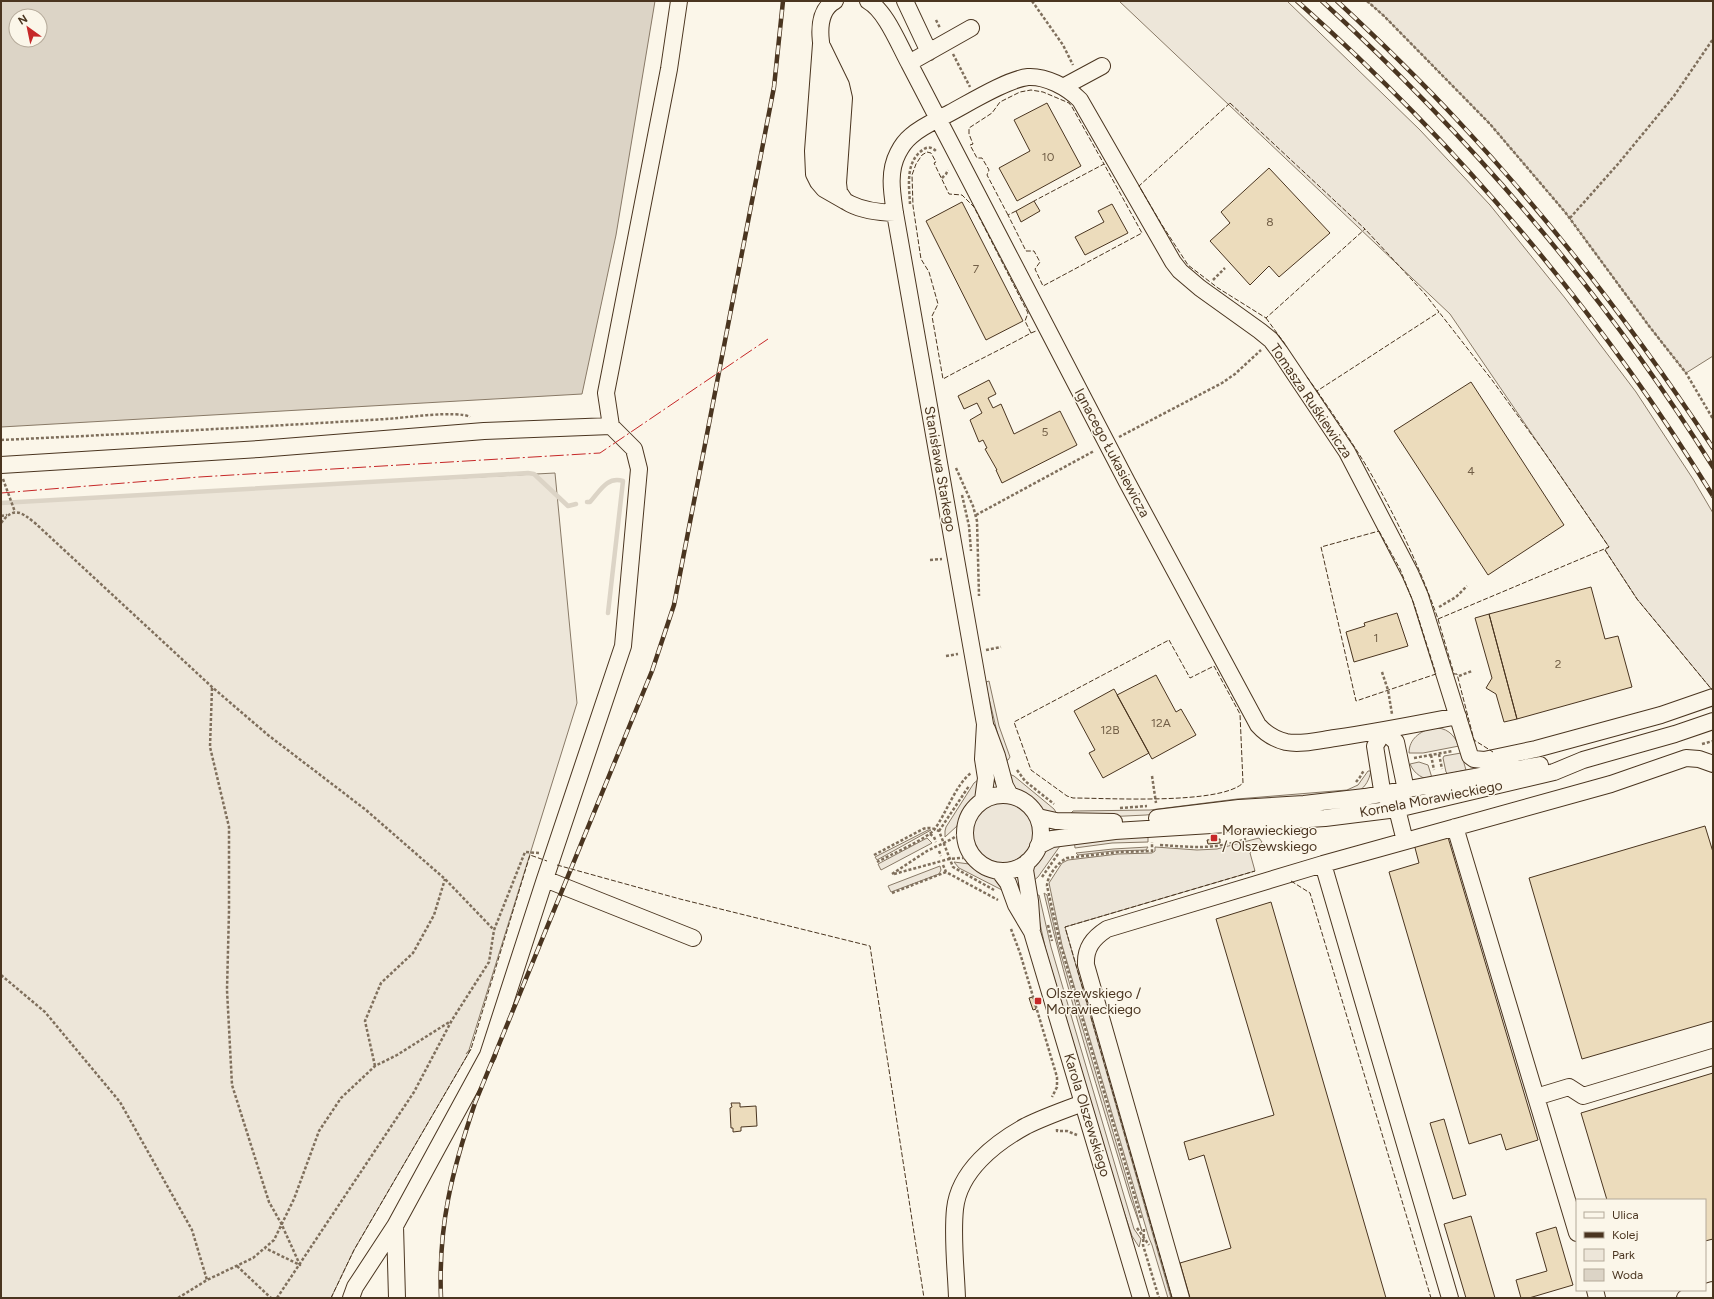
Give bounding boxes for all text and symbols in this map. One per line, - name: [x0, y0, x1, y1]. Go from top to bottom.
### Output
- north arrow: [8, 8, 48, 48]
- text: N: [16, 12, 30, 28]
- house number: 10: [1042, 150, 1055, 164]
- house number: 8: [1266, 215, 1274, 229]
- house number: 7: [973, 262, 980, 276]
- street label: Tomasza Ruśkiewicza: [1266, 340, 1356, 462]
- street label: Ignacego Łukasiewicza: [1071, 385, 1153, 521]
- street label: Stanisława Starkego: [921, 405, 959, 533]
- house number: 5: [1042, 425, 1049, 439]
- house number: 4: [1467, 464, 1475, 478]
- house number: 1: [1374, 631, 1378, 645]
- house number: 2: [1555, 657, 1561, 671]
- house number: 12A: [1151, 716, 1171, 730]
- house number: 12B: [1101, 723, 1120, 737]
- street label: Kornela Morawieckiego: [1358, 777, 1504, 821]
- place label: Morawieckiego / Olszewskiego: [1222, 822, 1317, 855]
- marker: Morawieckiego / Olszewskiego: [1209, 833, 1219, 843]
- place label: Olszewskiego / Morawieckiego: [1046, 985, 1142, 1018]
- marker: Olszewskiego / Morawieckiego: [1033, 996, 1043, 1006]
- street label: Karola Olszewskiego: [1060, 1051, 1114, 1179]
- legend: [1576, 1199, 1706, 1291]
- text: Ulica: [1612, 1208, 1639, 1222]
- text: Kolej: [1612, 1228, 1639, 1242]
- text: Park: [1612, 1248, 1635, 1262]
- text: Woda: [1612, 1268, 1643, 1282]

